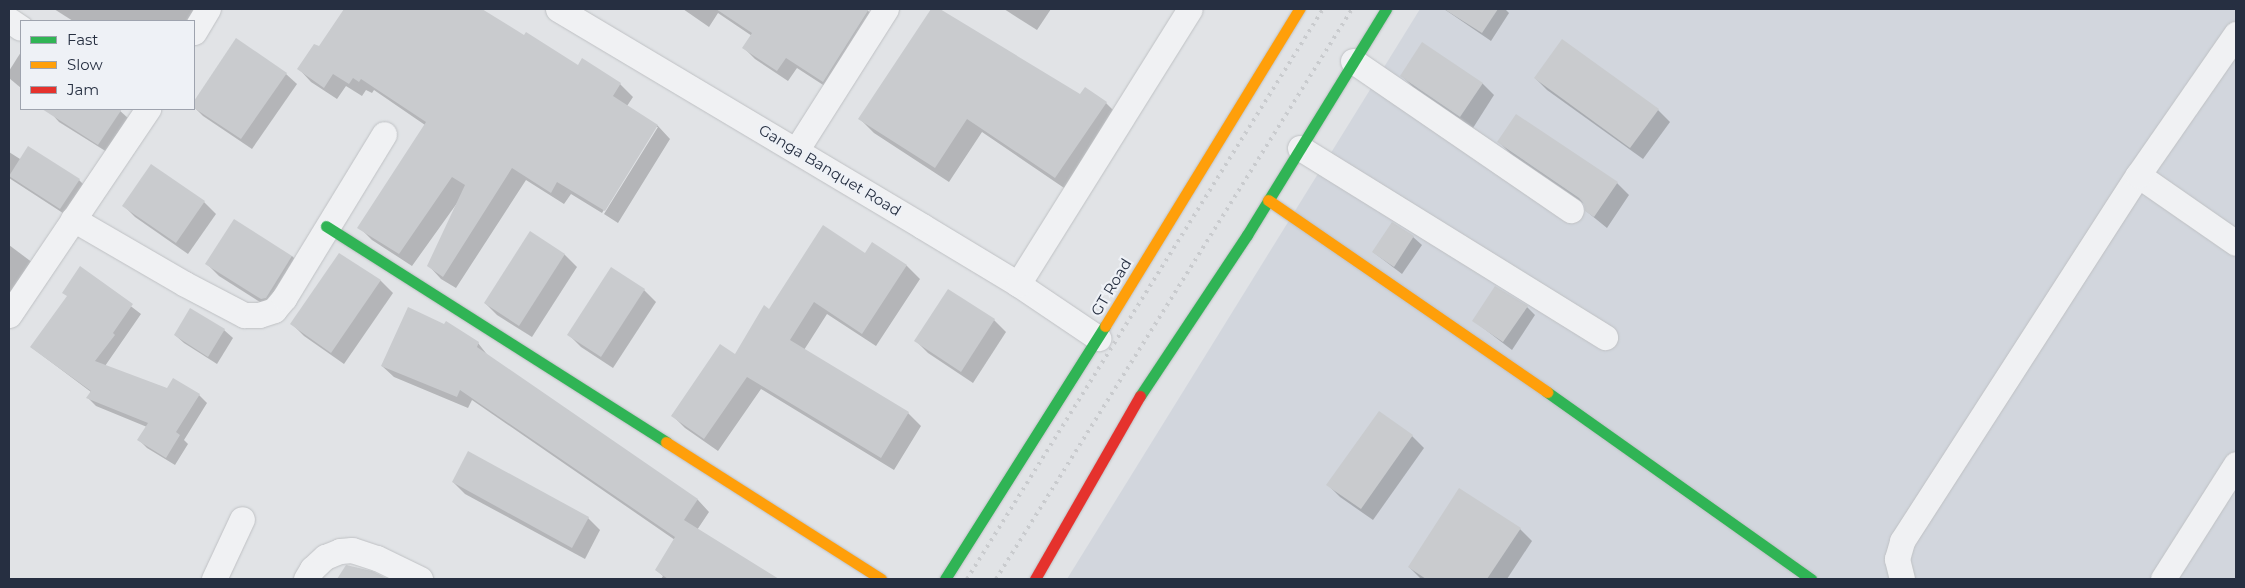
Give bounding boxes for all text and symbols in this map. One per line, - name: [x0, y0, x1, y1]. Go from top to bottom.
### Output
- legend: [20, 20, 195, 110]
- text: Fast: [67, 30, 98, 49]
- text: Slow: [67, 55, 103, 74]
- text: Jam: [67, 80, 99, 99]
- street label: Ganga Banquet Road: [756, 120, 904, 220]
- street label: GT Road: [1087, 255, 1135, 319]

